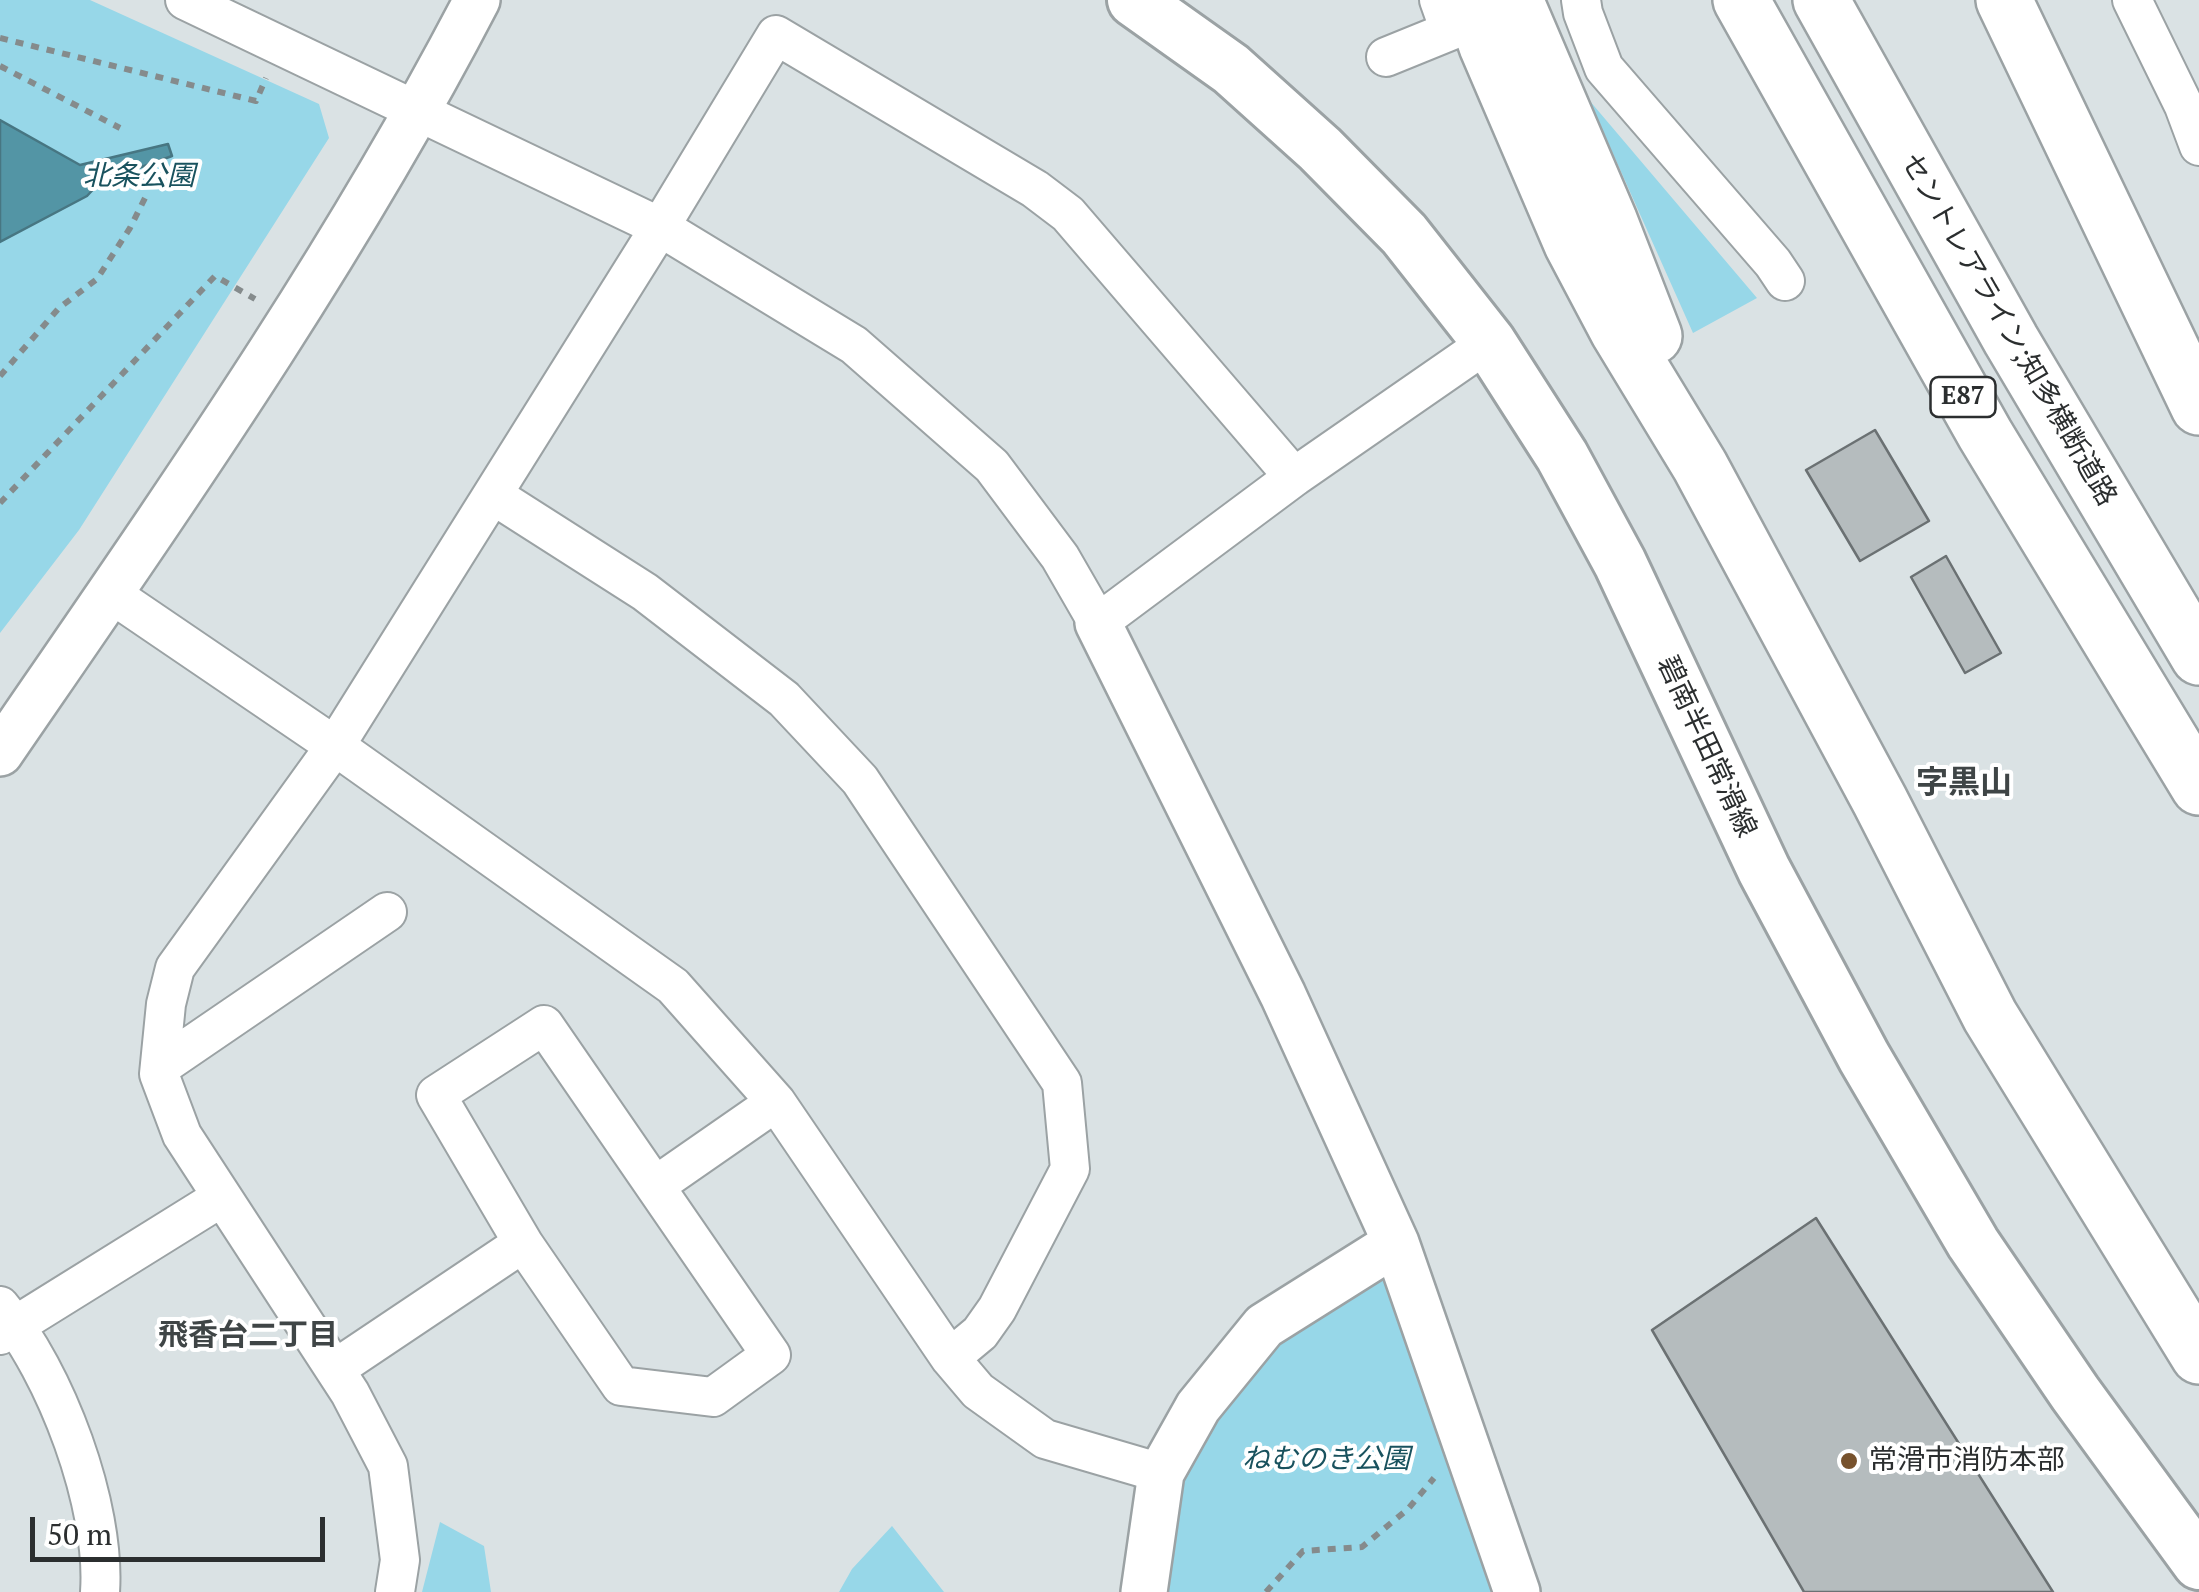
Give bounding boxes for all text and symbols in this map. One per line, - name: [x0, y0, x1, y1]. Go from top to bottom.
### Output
- street label: セントレアライン;知多横断道路: [1893, 148, 2123, 512]
- park label: 北条公園: [83, 160, 195, 194]
- road number: E87: [1930, 377, 1996, 417]
- street label: 碧南半田常滑線: [1649, 651, 1763, 843]
- district label: 字黒山: [1916, 765, 2012, 803]
- district label: 飛香台二丁目: [158, 1318, 338, 1354]
- park label: ねむのき公園: [1242, 1443, 1410, 1477]
- place label: 常滑市消防本部: [1869, 1444, 2065, 1478]
- marker: 常滑市消防本部: [1838, 1450, 1860, 1472]
- scale bar: [35, 1497, 330, 1559]
- text: 50 m: [47, 1514, 112, 1554]

